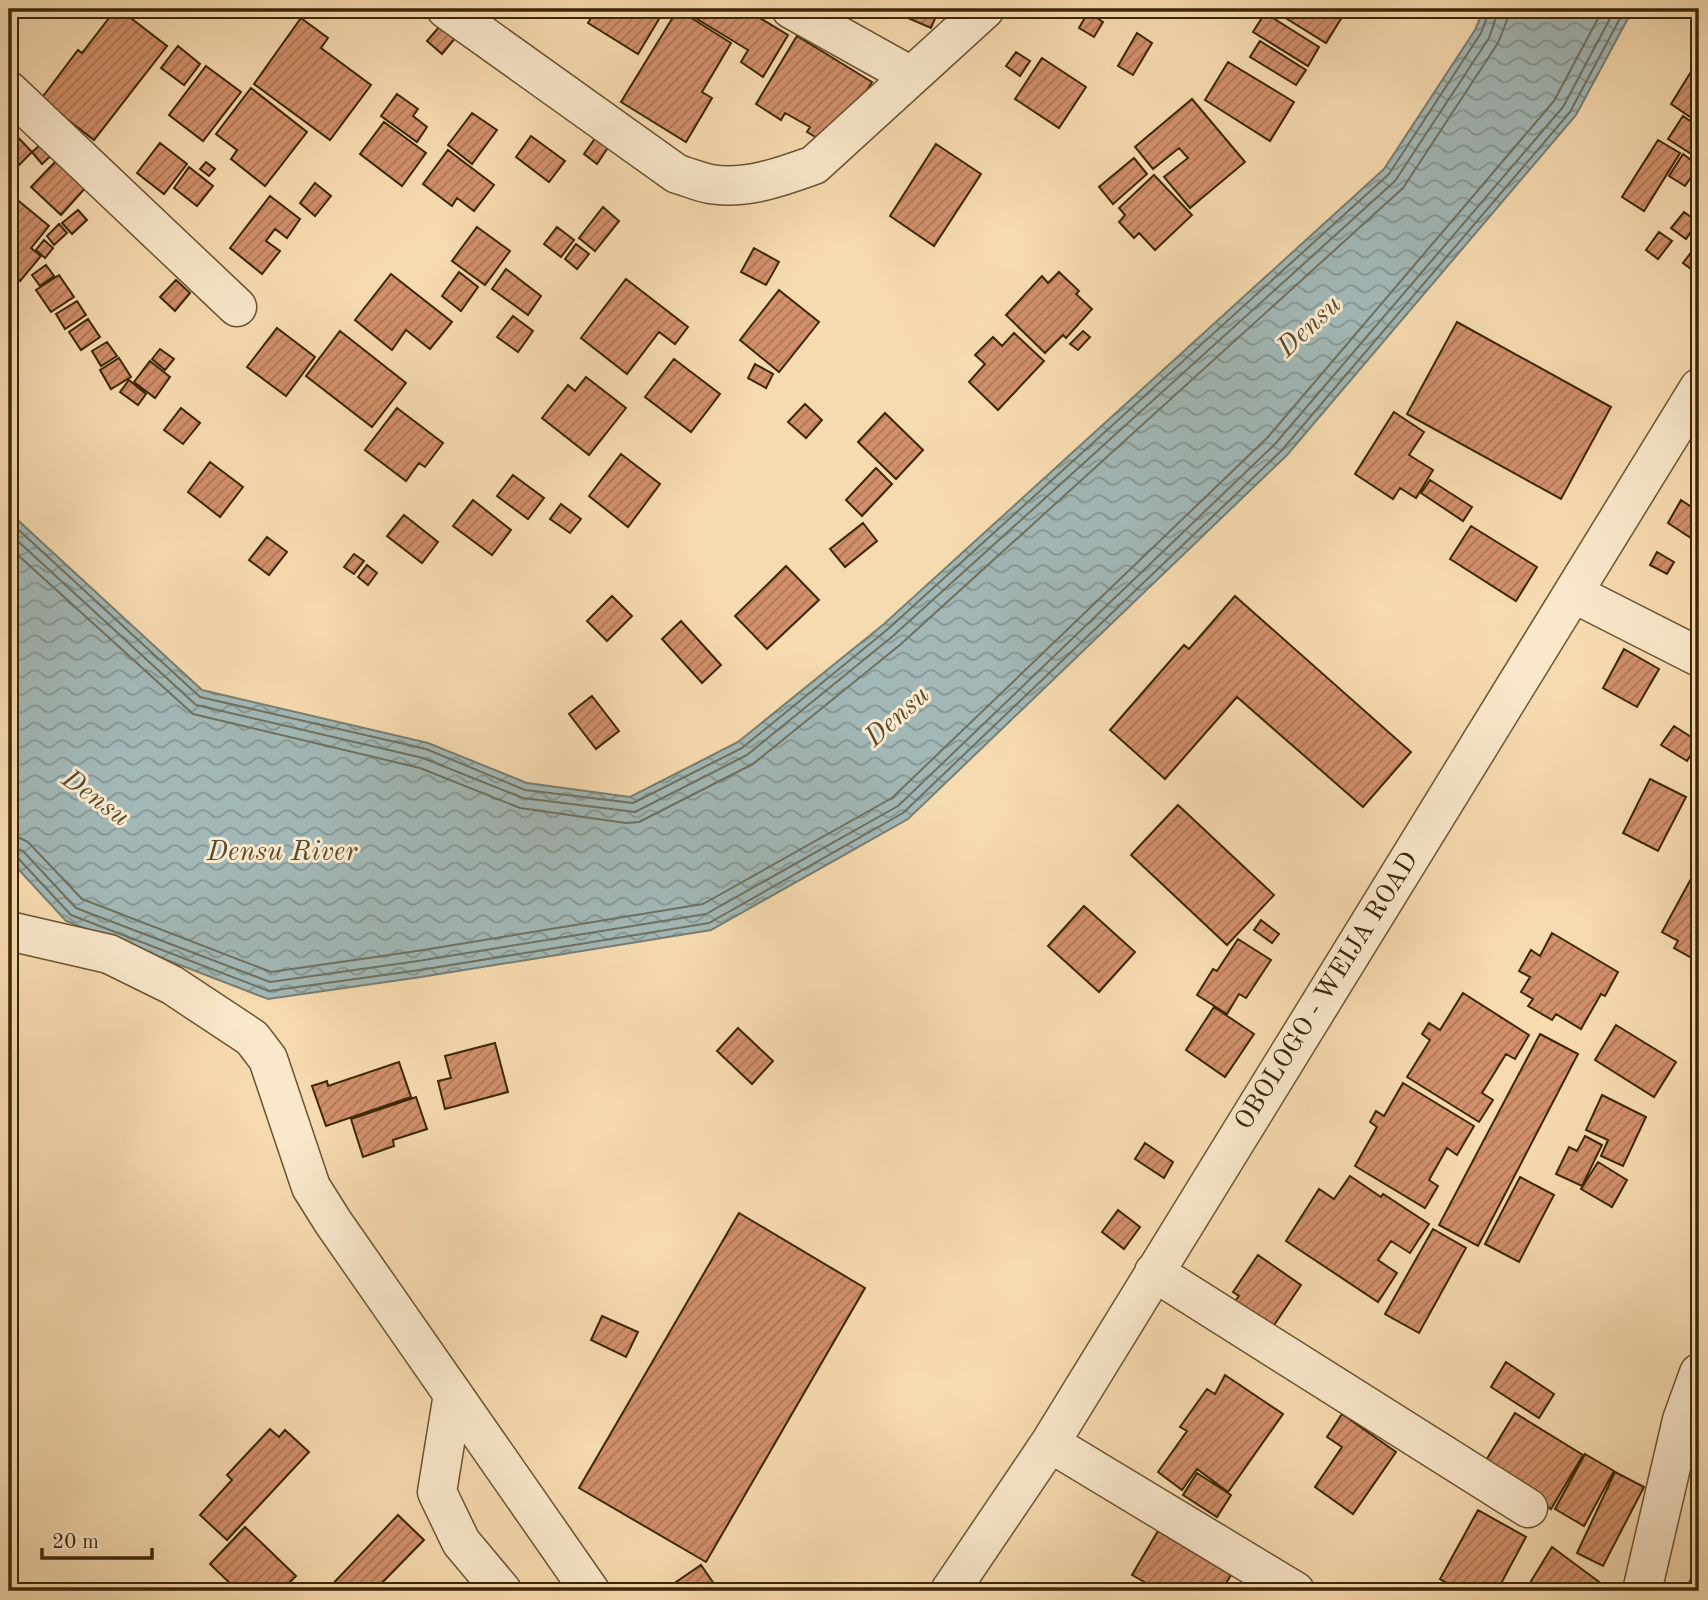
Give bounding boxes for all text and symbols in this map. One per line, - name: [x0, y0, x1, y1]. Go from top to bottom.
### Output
- water label: Densu: [1272, 291, 1347, 364]
- water label: Densu: [860, 681, 936, 754]
- water label: Densu: [55, 765, 134, 833]
- water label: Densu River: [206, 839, 358, 867]
- street label: OBOLOGO - WEIJA ROAD: [1231, 848, 1423, 1134]
- scale bar: [42, 1516, 152, 1560]
- text: 20 m: [52, 1532, 99, 1553]

